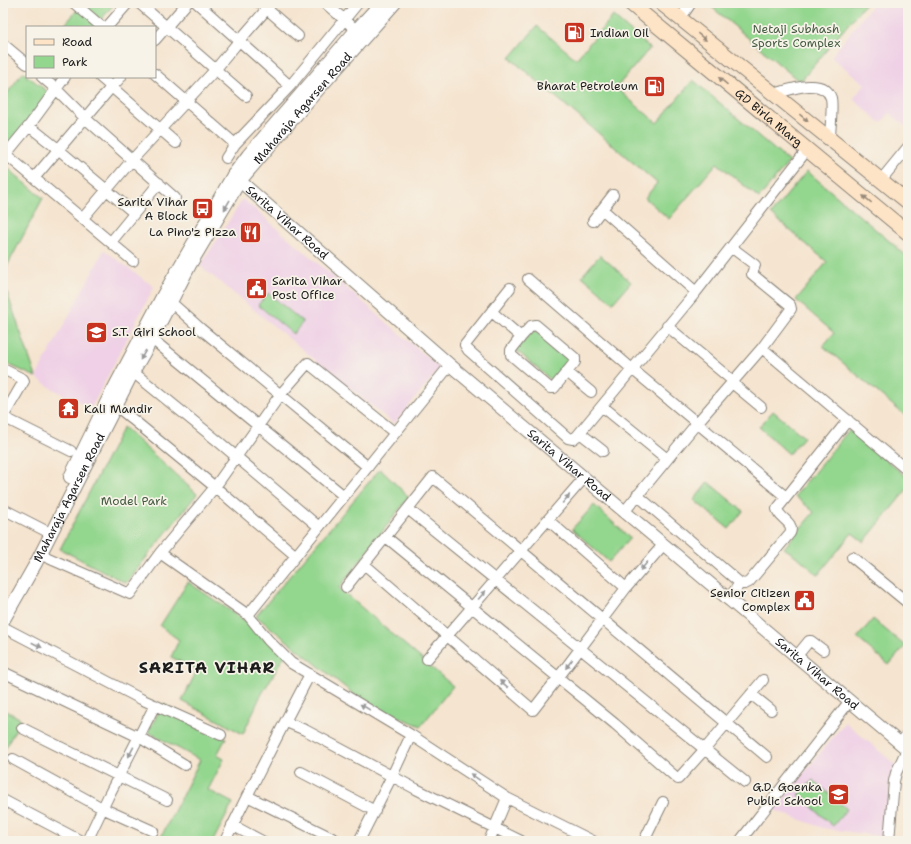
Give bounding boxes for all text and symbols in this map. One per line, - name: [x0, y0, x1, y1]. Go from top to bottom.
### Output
- fuel station icon: Indian Oil: [562, 20, 588, 46]
- park label: Netaji Subhash Sports Complex: [752, 21, 840, 51]
- place label: Indian Oil: [590, 25, 649, 41]
- legend: [26, 26, 156, 78]
- one-way arrow: [697, 32, 708, 41]
- text: Road: [62, 34, 93, 50]
- street label: Maharaja Agarsen Road: [250, 49, 356, 168]
- text: Park: [62, 54, 88, 70]
- fuel station icon: Bharat Petroleum: [641, 73, 667, 99]
- one-way arrow: [718, 76, 729, 85]
- place label: Bharat Petroleum: [537, 78, 638, 94]
- street label: GD Birla Marg: [732, 85, 806, 150]
- one-way arrow: [798, 114, 809, 122]
- street label: Sarita Vihar Road: [242, 182, 332, 263]
- place label: Sarita Vihar A Block: [118, 194, 188, 224]
- one-way arrow: [862, 194, 873, 203]
- bus stop icon: Sarita Vihar A Block: [190, 196, 216, 222]
- one-way arrow: [223, 199, 230, 210]
- restaurant icon: La Pino'z Pizza: [238, 219, 264, 245]
- place label: La Pino'z Pizza: [149, 224, 237, 240]
- place label: Sarita Vihar Post Office: [272, 273, 343, 303]
- public building icon: Sarita Vihar Post Office: [243, 275, 269, 301]
- school or university icon: S.T. Giri School: [83, 319, 109, 345]
- place label: S.T. Giri School: [112, 324, 196, 340]
- one-way arrow: [140, 349, 147, 361]
- temple icon: Kali Mandir: [56, 396, 82, 422]
- place label: Kali Mandir: [84, 401, 153, 417]
- street label: Sarita Vihar Road: [524, 425, 615, 505]
- street label: Maharaja Agarsen Road: [30, 430, 109, 565]
- park label: Model Park: [101, 493, 167, 509]
- one-way arrow: [561, 494, 570, 504]
- one-way arrow: [640, 561, 649, 571]
- place label: Senior Citizen Complex: [710, 585, 790, 615]
- public building icon: Senior Citizen Complex: [792, 587, 818, 613]
- one-way arrow: [477, 590, 486, 601]
- street label: Sarita Vihar Road: [772, 634, 863, 714]
- one-way arrow: [32, 642, 43, 648]
- district label: SARITA VIHAR: [139, 657, 275, 678]
- one-way arrow: [565, 658, 573, 669]
- one-way arrow: [498, 680, 509, 689]
- one-way arrow: [360, 703, 370, 711]
- one-way arrow: [128, 747, 134, 758]
- one-way arrow: [470, 773, 480, 781]
- place label: G.D. Goenka Public School: [747, 779, 823, 809]
- school or university icon: G.D. Goenka Public School: [825, 781, 851, 807]

